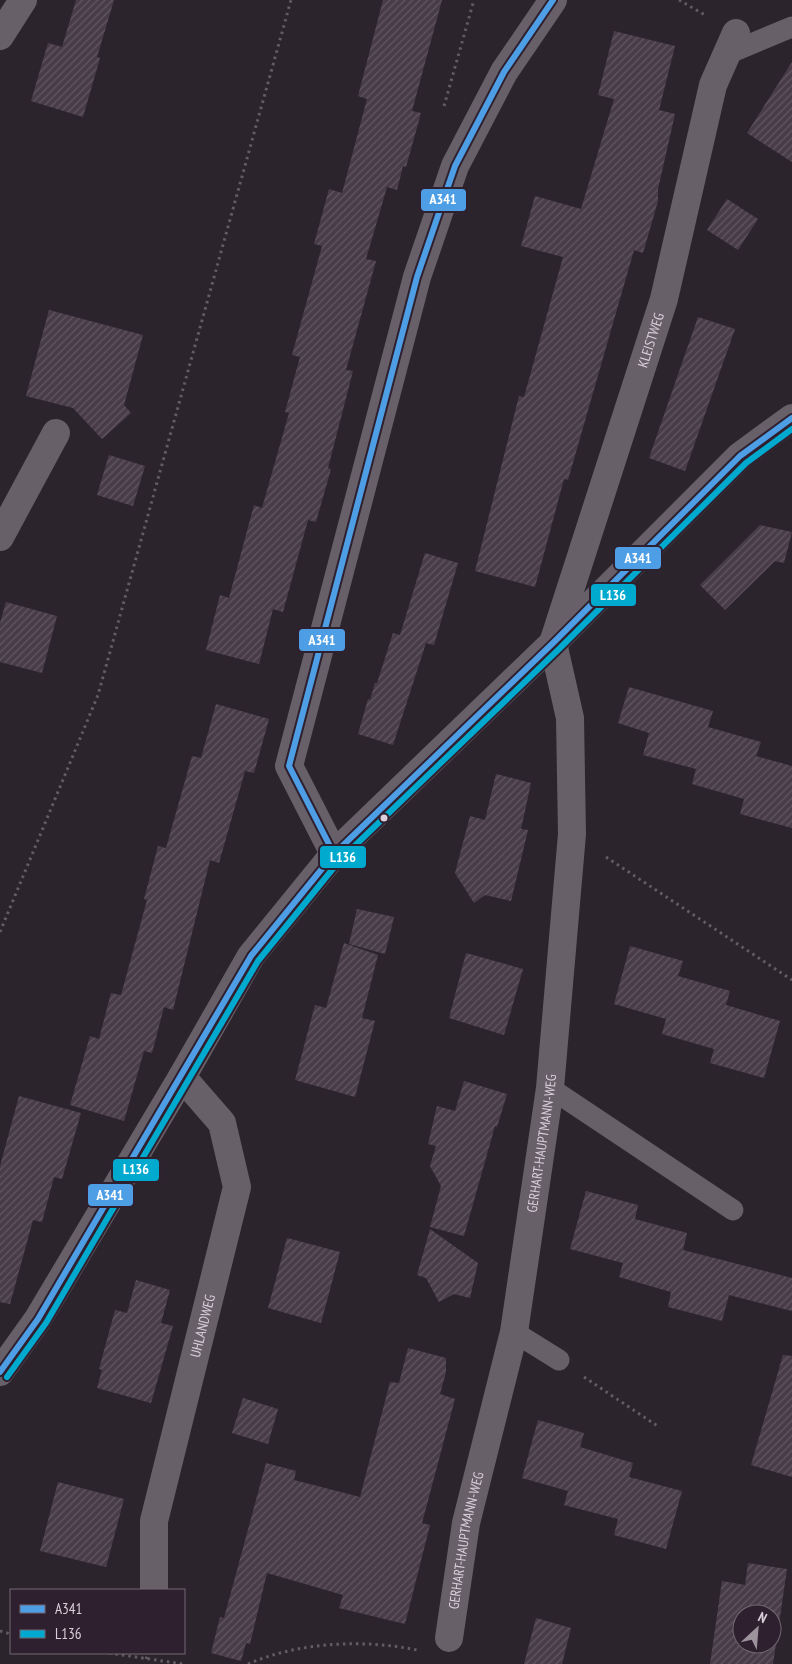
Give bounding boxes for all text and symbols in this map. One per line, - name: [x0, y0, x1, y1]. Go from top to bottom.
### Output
- line badge: A341: [420, 188, 467, 212]
- text: A341: [428, 190, 457, 208]
- street label: KLEISTWEG: [634, 310, 668, 370]
- line badge: A341: [614, 546, 662, 570]
- text: A341: [623, 549, 652, 567]
- line badge: L136: [590, 583, 637, 607]
- text: L136: [600, 586, 626, 604]
- line badge: A341: [298, 628, 346, 652]
- text: A341: [307, 631, 336, 649]
- unlabelled marker: [379, 813, 389, 823]
- line badge: L136: [319, 845, 367, 869]
- text: L136: [330, 848, 356, 866]
- street label: GERHART-HAUPTMANN-WEG: [523, 1073, 560, 1214]
- line badge: L136: [112, 1158, 160, 1182]
- text: L136: [123, 1160, 149, 1178]
- line badge: A341: [87, 1183, 134, 1207]
- text: A341: [95, 1186, 124, 1204]
- street label: UHLANDWEG: [186, 1292, 219, 1359]
- street label: GERHART-HAUPTMANN-WEG: [444, 1470, 488, 1610]
- legend: [10, 1589, 185, 1654]
- text: A341: [55, 1599, 82, 1618]
- north arrow: [732, 1604, 782, 1654]
- text: N: [755, 1608, 770, 1627]
- text: L136: [55, 1624, 82, 1643]

